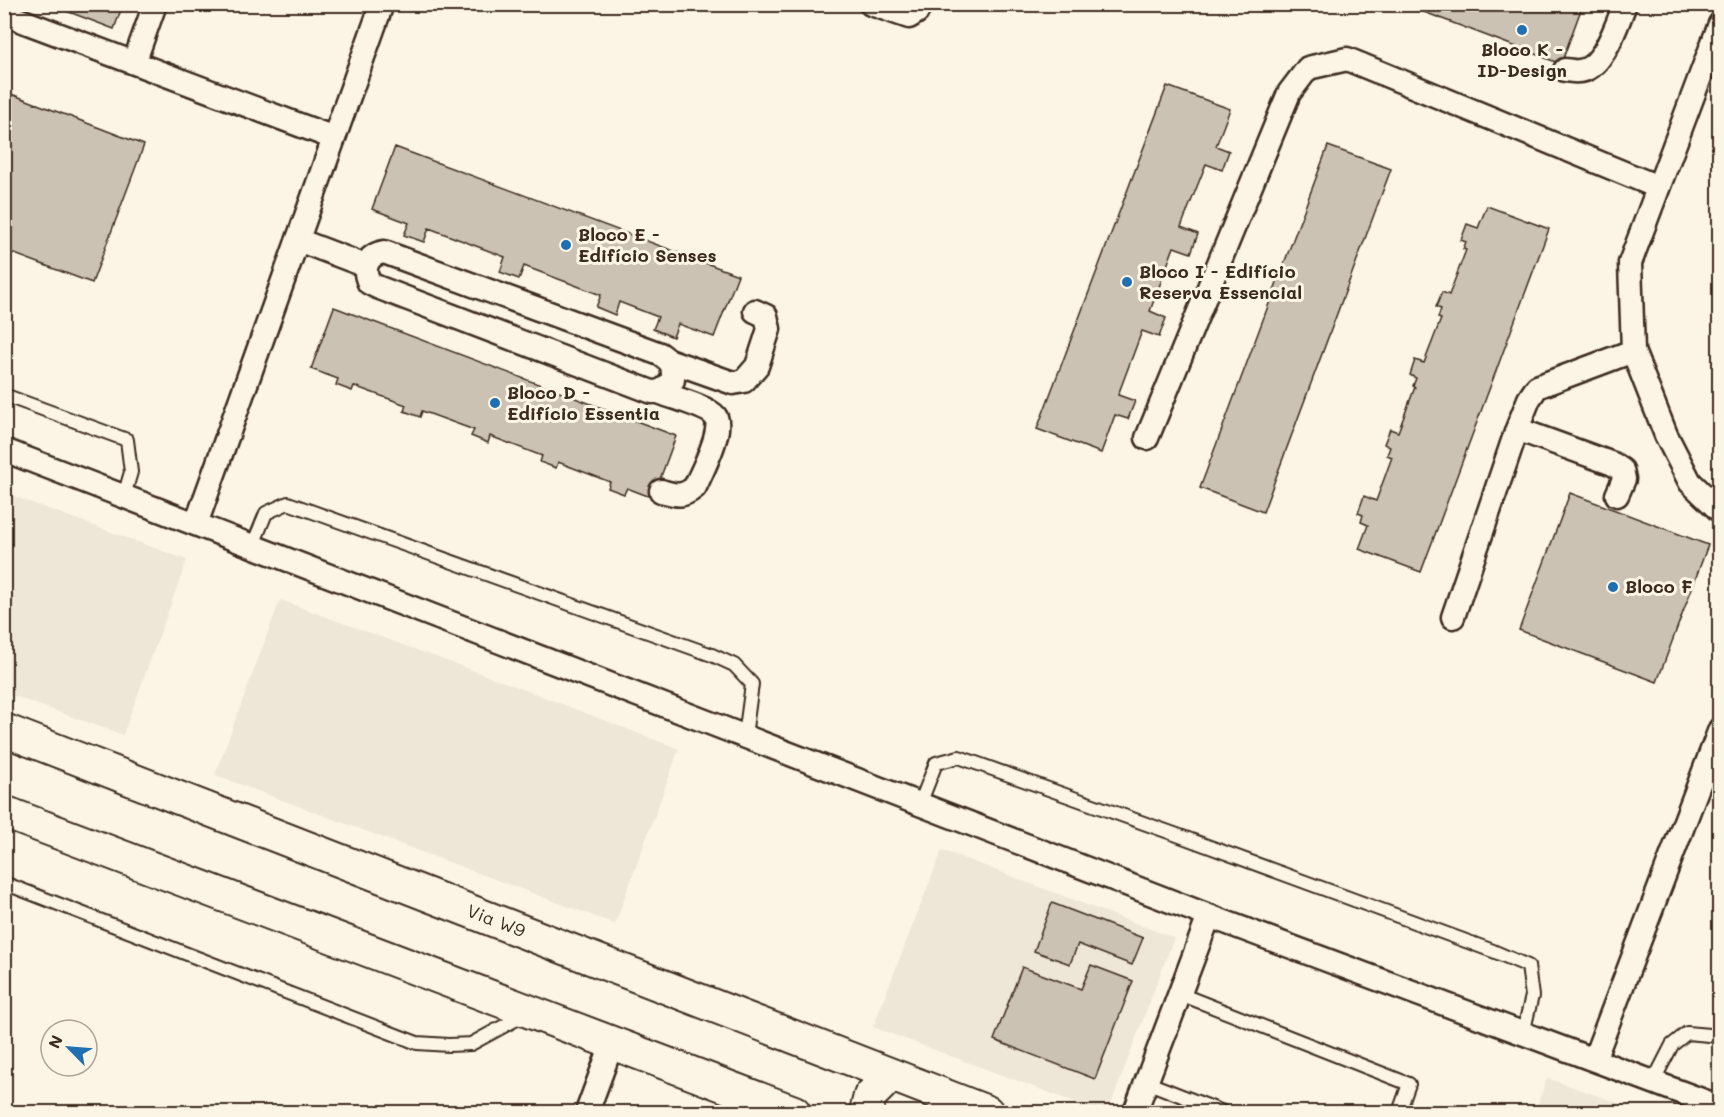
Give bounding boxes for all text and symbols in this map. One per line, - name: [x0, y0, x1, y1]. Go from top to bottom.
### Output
- marker: Bloco K - ID-Design: [1515, 23, 1529, 37]
- place label: Bloco K - ID-Design: [1477, 37, 1567, 82]
- place label: Bloco E - Edifício Senses: [578, 222, 716, 267]
- marker: Bloco E - Edifício Senses: [559, 238, 573, 252]
- place label: Bloco I - Edifício Reserva Essencial: [1139, 259, 1302, 304]
- marker: Bloco I - Edifício Reserva Essencial: [1120, 275, 1134, 289]
- place label: Bloco D - Edifício Essentia: [507, 380, 660, 425]
- marker: Bloco D - Edifício Essentia: [488, 396, 502, 410]
- place label: Bloco F: [1625, 574, 1693, 598]
- marker: Bloco F: [1606, 580, 1620, 594]
- street label: Via W9: [464, 898, 529, 942]
- north arrow: [39, 1018, 99, 1078]
- text: N: [43, 1032, 67, 1051]

